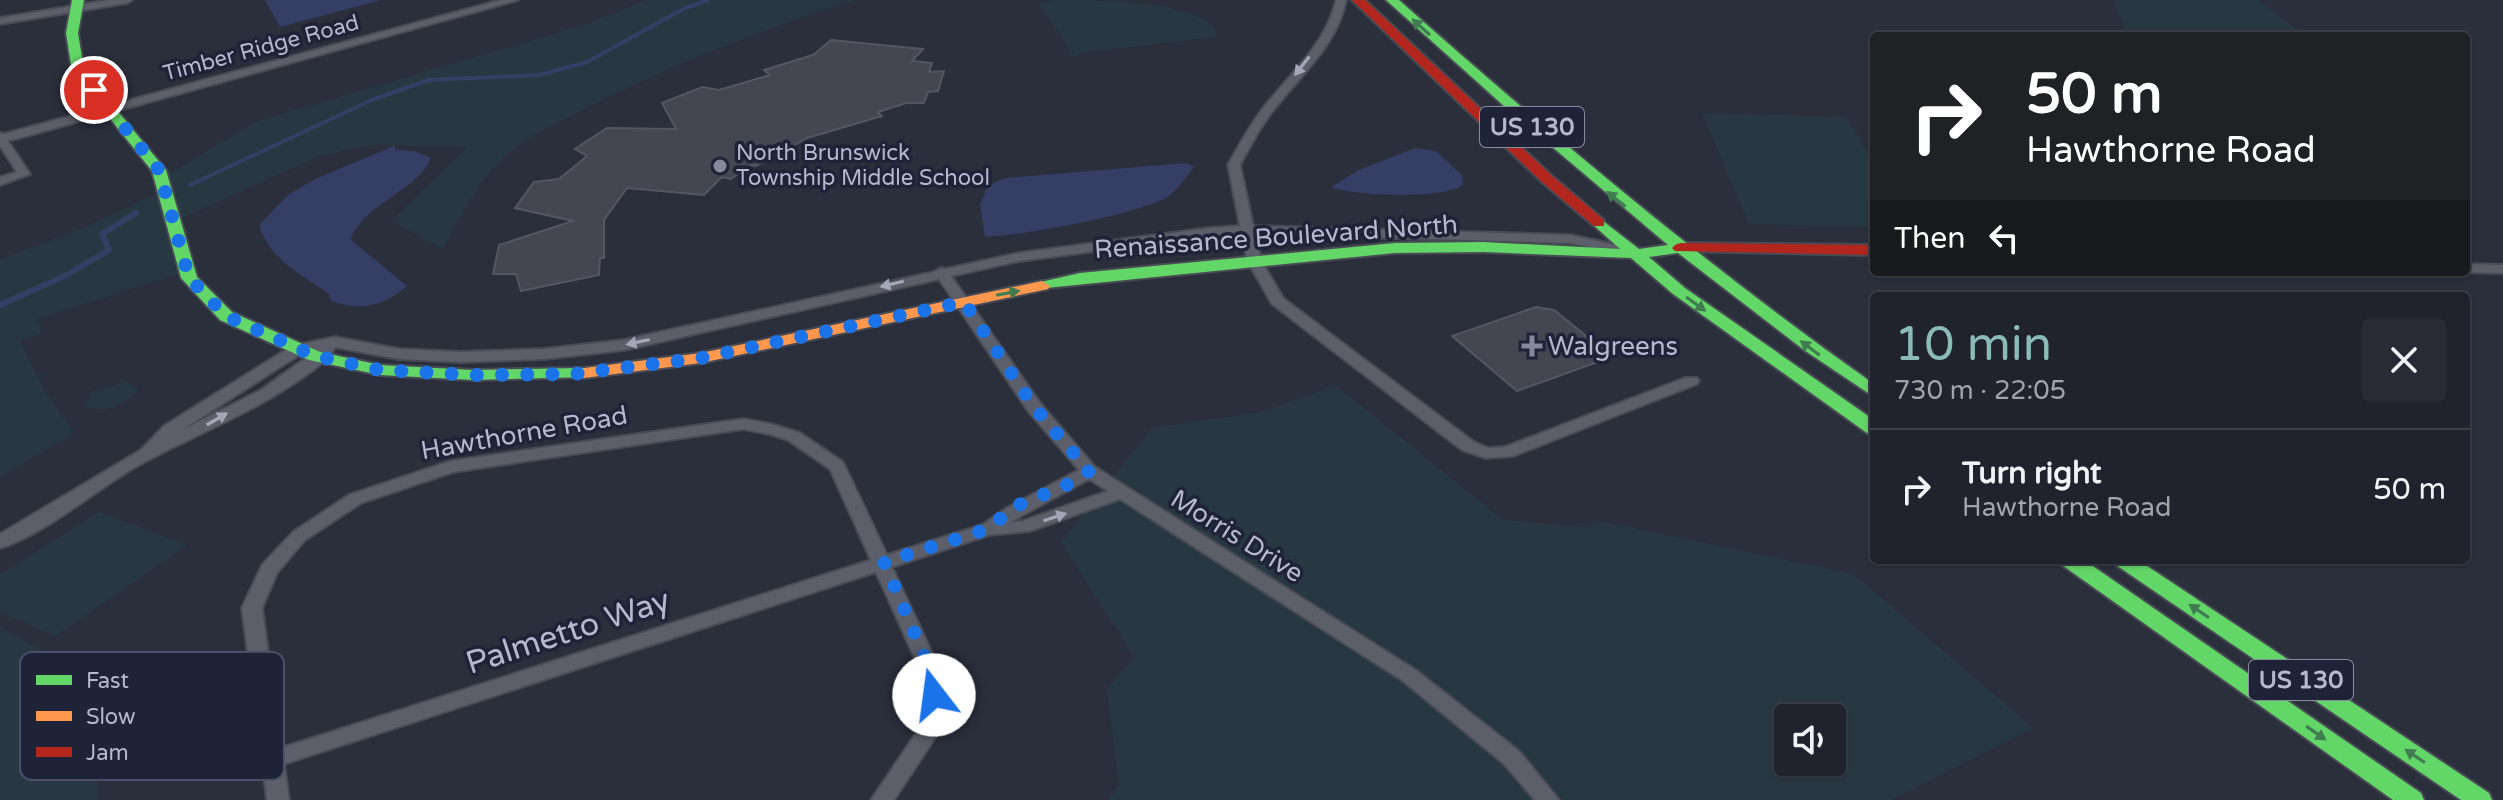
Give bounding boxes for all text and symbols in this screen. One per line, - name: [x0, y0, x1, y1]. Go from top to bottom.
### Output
- street label: Timber Ridge Road: [160, 9, 362, 87]
- one-way arrow: [1412, 18, 1431, 36]
- pin: [60, 56, 128, 124]
- one-way arrow: [1295, 56, 1311, 76]
- text: 50 m: [2026, 61, 2162, 128]
- icon: right: [1894, 64, 1998, 168]
- icon: arrive: [72, 68, 116, 112]
- road number: US 130: [1480, 107, 1584, 147]
- text: Hawthorne Road: [2026, 129, 2316, 172]
- place label: North Brunswick Township Middle School: [736, 140, 990, 191]
- marker: North Brunswick Township Middle School: [711, 157, 729, 175]
- one-way arrow: [1607, 191, 1627, 208]
- street label: Renaissance Boulevard North: [1093, 209, 1459, 265]
- icon: left: [1982, 216, 2026, 260]
- text: Then: [1894, 220, 1966, 257]
- one-way arrow: [879, 278, 904, 291]
- one-way arrow: [996, 286, 1021, 298]
- one-way arrow: [1686, 296, 1707, 311]
- text: 10 min: [1894, 316, 2052, 374]
- button: close: [2362, 318, 2446, 402]
- place label: Walgreens: [1548, 331, 1678, 362]
- one-way arrow: [626, 336, 651, 349]
- marker: Walgreens: [1523, 337, 1541, 355]
- one-way arrow: [1800, 341, 1820, 357]
- text: 730 m · 22:05: [1894, 375, 2066, 406]
- street label: Hawthorne Road: [418, 400, 630, 466]
- one-way arrow: [206, 412, 228, 426]
- text: Turn right: [1962, 455, 2102, 492]
- icon: right: [1894, 467, 1938, 511]
- text: 50 m: [2373, 471, 2446, 508]
- street label: Morris Drive: [1165, 483, 1309, 589]
- text: Hawthorne Road: [1962, 492, 2171, 523]
- one-way arrow: [1044, 510, 1068, 522]
- street label: Palmetto Way: [461, 581, 675, 683]
- one-way arrow: [2189, 604, 2210, 619]
- legend: [20, 652, 284, 780]
- position arrow: [892, 653, 976, 737]
- road number: US 130: [2249, 660, 2353, 700]
- text: Fast: [86, 668, 129, 694]
- text: Slow: [86, 704, 136, 730]
- map controls: [1774, 704, 1846, 776]
- button: sound: [1774, 704, 1846, 776]
- one-way arrow: [2306, 725, 2327, 740]
- text: Jam: [86, 740, 129, 766]
- one-way arrow: [2404, 750, 2426, 764]

